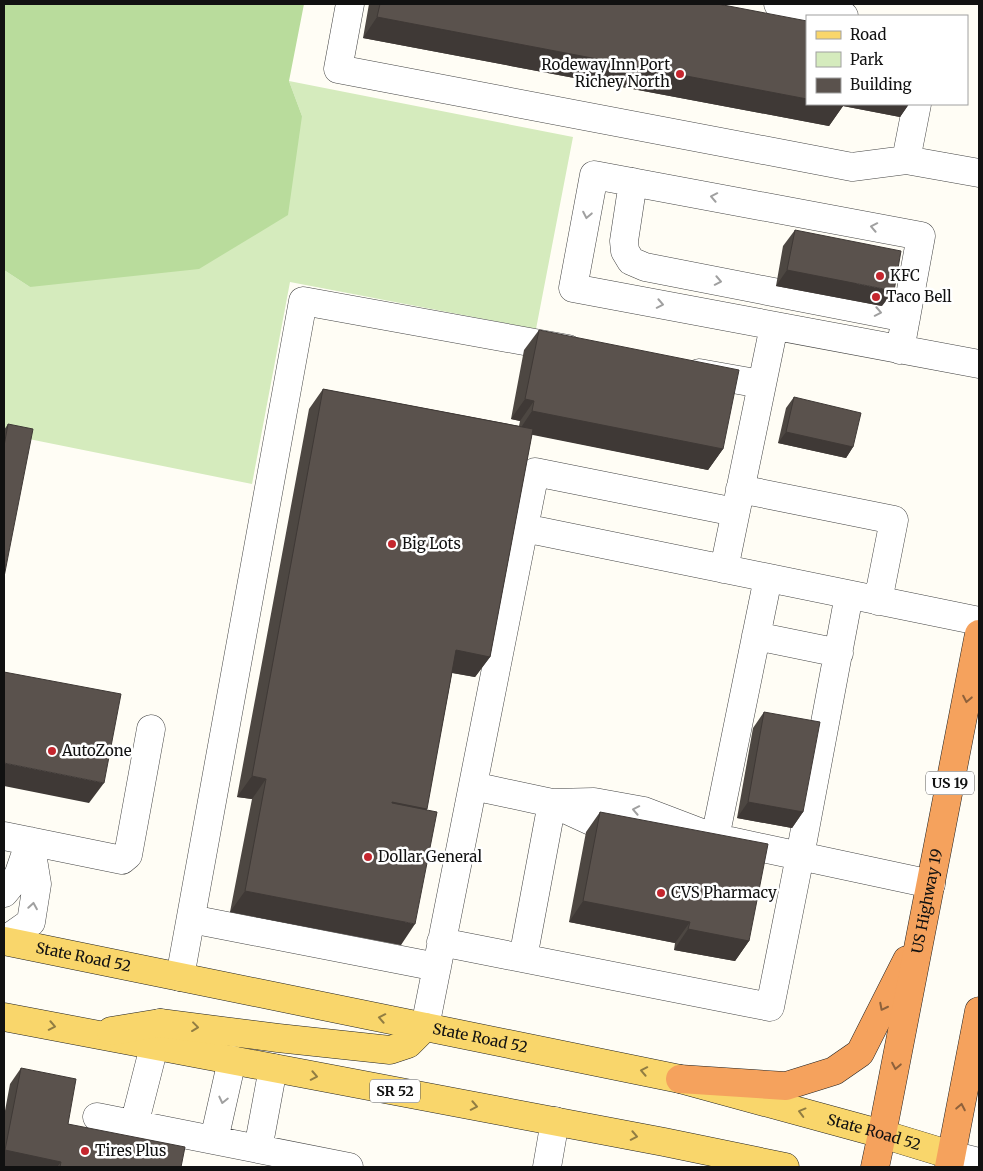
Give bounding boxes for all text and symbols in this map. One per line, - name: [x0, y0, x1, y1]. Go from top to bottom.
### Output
- legend: [806, 15, 968, 105]
- text: Road: [850, 25, 886, 44]
- text: Park: [850, 50, 884, 69]
- place label: Rodeway Inn Port Richey North: [541, 55, 670, 91]
- marker: Rodeway Inn Port Richey North: [674, 68, 686, 80]
- text: Building: [850, 75, 912, 94]
- one-way arrow: [709, 193, 718, 203]
- one-way arrow: [582, 211, 592, 220]
- one-way arrow: [869, 223, 878, 233]
- place label: KFC: [890, 266, 920, 285]
- marker: KFC: [874, 270, 886, 282]
- one-way arrow: [714, 276, 723, 286]
- place label: Taco Bell: [886, 287, 952, 306]
- marker: Taco Bell: [870, 291, 882, 303]
- one-way arrow: [656, 299, 664, 309]
- one-way arrow: [873, 307, 882, 317]
- place label: Big Lots: [402, 534, 461, 553]
- marker: Big Lots: [386, 538, 398, 550]
- one-way arrow: [962, 694, 972, 703]
- place label: AutoZone: [61, 741, 132, 760]
- marker: AutoZone: [46, 745, 58, 757]
- road number: US 19: [926, 771, 974, 794]
- one-way arrow: [632, 805, 641, 815]
- place label: Dollar General: [378, 847, 482, 866]
- street label: US Highway 19: [907, 847, 946, 955]
- marker: Dollar General: [362, 851, 374, 863]
- place label: CVS Pharmacy: [671, 883, 777, 902]
- marker: CVS Pharmacy: [655, 887, 667, 899]
- one-way arrow: [28, 902, 38, 911]
- street label: State Road 52: [34, 938, 133, 976]
- one-way arrow: [879, 1002, 889, 1011]
- one-way arrow: [378, 1013, 387, 1024]
- street label: State Road 52: [431, 1019, 530, 1057]
- one-way arrow: [47, 1020, 56, 1031]
- one-way arrow: [191, 1021, 199, 1032]
- one-way arrow: [891, 1062, 901, 1070]
- one-way arrow: [640, 1067, 649, 1077]
- one-way arrow: [310, 1070, 319, 1080]
- road number: SR 52: [370, 1080, 420, 1102]
- one-way arrow: [218, 1096, 229, 1105]
- one-way arrow: [470, 1100, 479, 1111]
- one-way arrow: [955, 1103, 965, 1111]
- one-way arrow: [797, 1107, 806, 1118]
- street label: State Road 52: [825, 1109, 923, 1154]
- one-way arrow: [629, 1131, 638, 1141]
- place label: Tires Plus: [95, 1141, 166, 1160]
- marker: Tires Plus: [79, 1145, 91, 1157]

